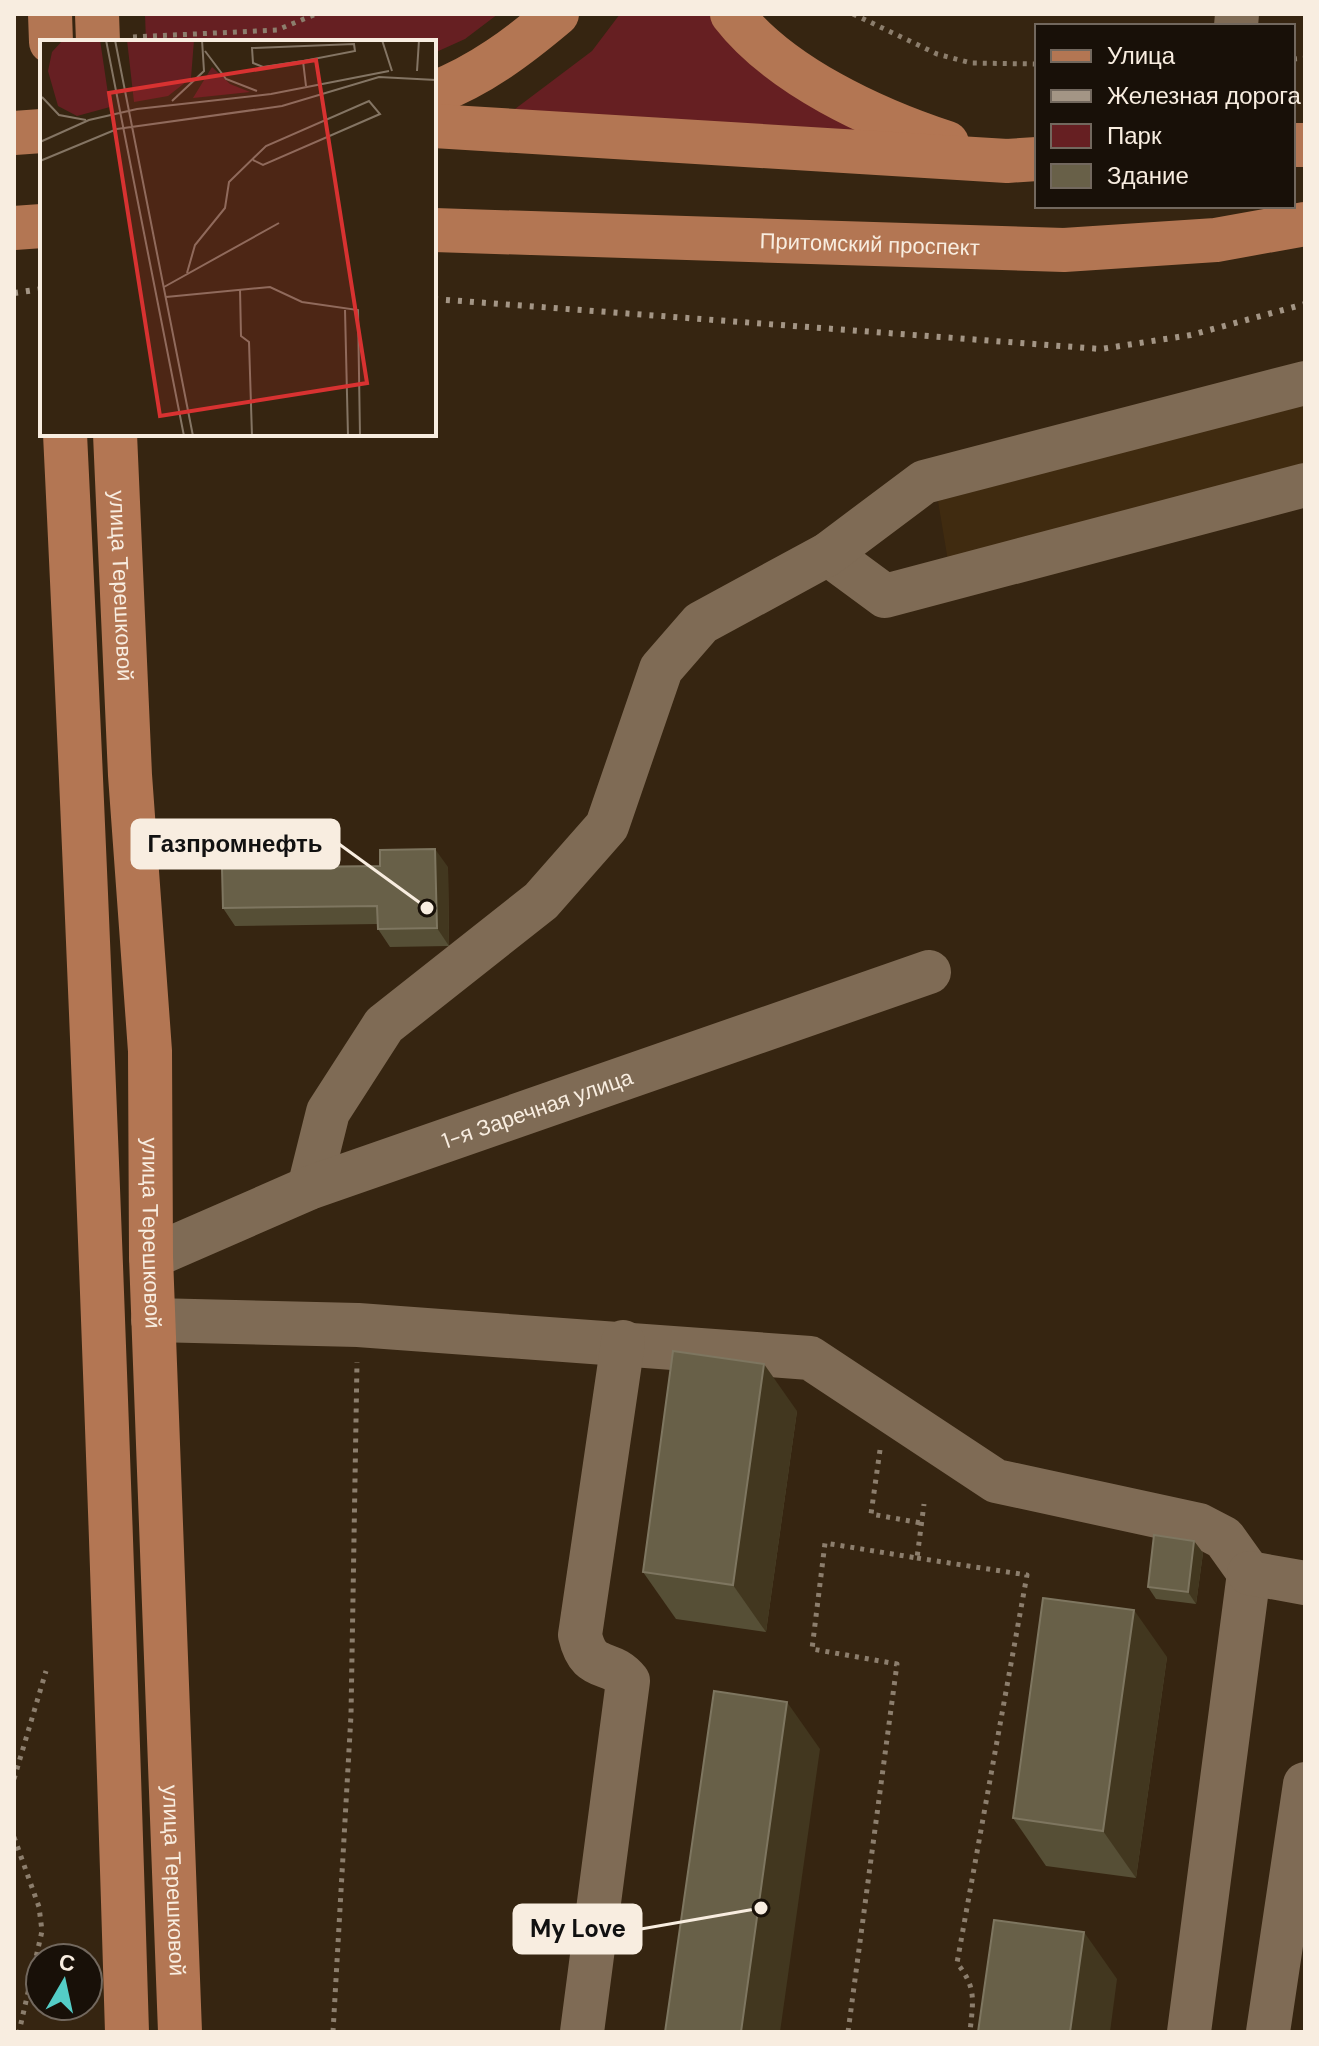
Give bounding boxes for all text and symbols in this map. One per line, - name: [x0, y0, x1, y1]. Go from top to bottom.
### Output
- legend: [1035, 24, 1295, 208]
- inset map: [40, 40, 436, 436]
- text: Улица: [1107, 40, 1176, 71]
- text: Железная дорога: [1107, 80, 1302, 111]
- text: Парк: [1107, 120, 1162, 151]
- text: Здание: [1107, 160, 1189, 191]
- street label: Притомский проспект: [759, 226, 980, 262]
- street label: улица Терешковой: [102, 490, 140, 682]
- callout: Газпромнефть: [132, 820, 339, 868]
- text: Газпромнефть: [147, 828, 323, 859]
- street label: 1-я Заречная улица: [438, 1062, 637, 1156]
- street label: улица Терешковой: [135, 1137, 168, 1329]
- street label: улица Терешковой: [156, 1784, 192, 1977]
- callout: My Love: [514, 1905, 641, 1953]
- text: My Love: [530, 1913, 626, 1944]
- north arrow: [24, 1942, 104, 2022]
- text: С: [57, 1947, 77, 1978]

